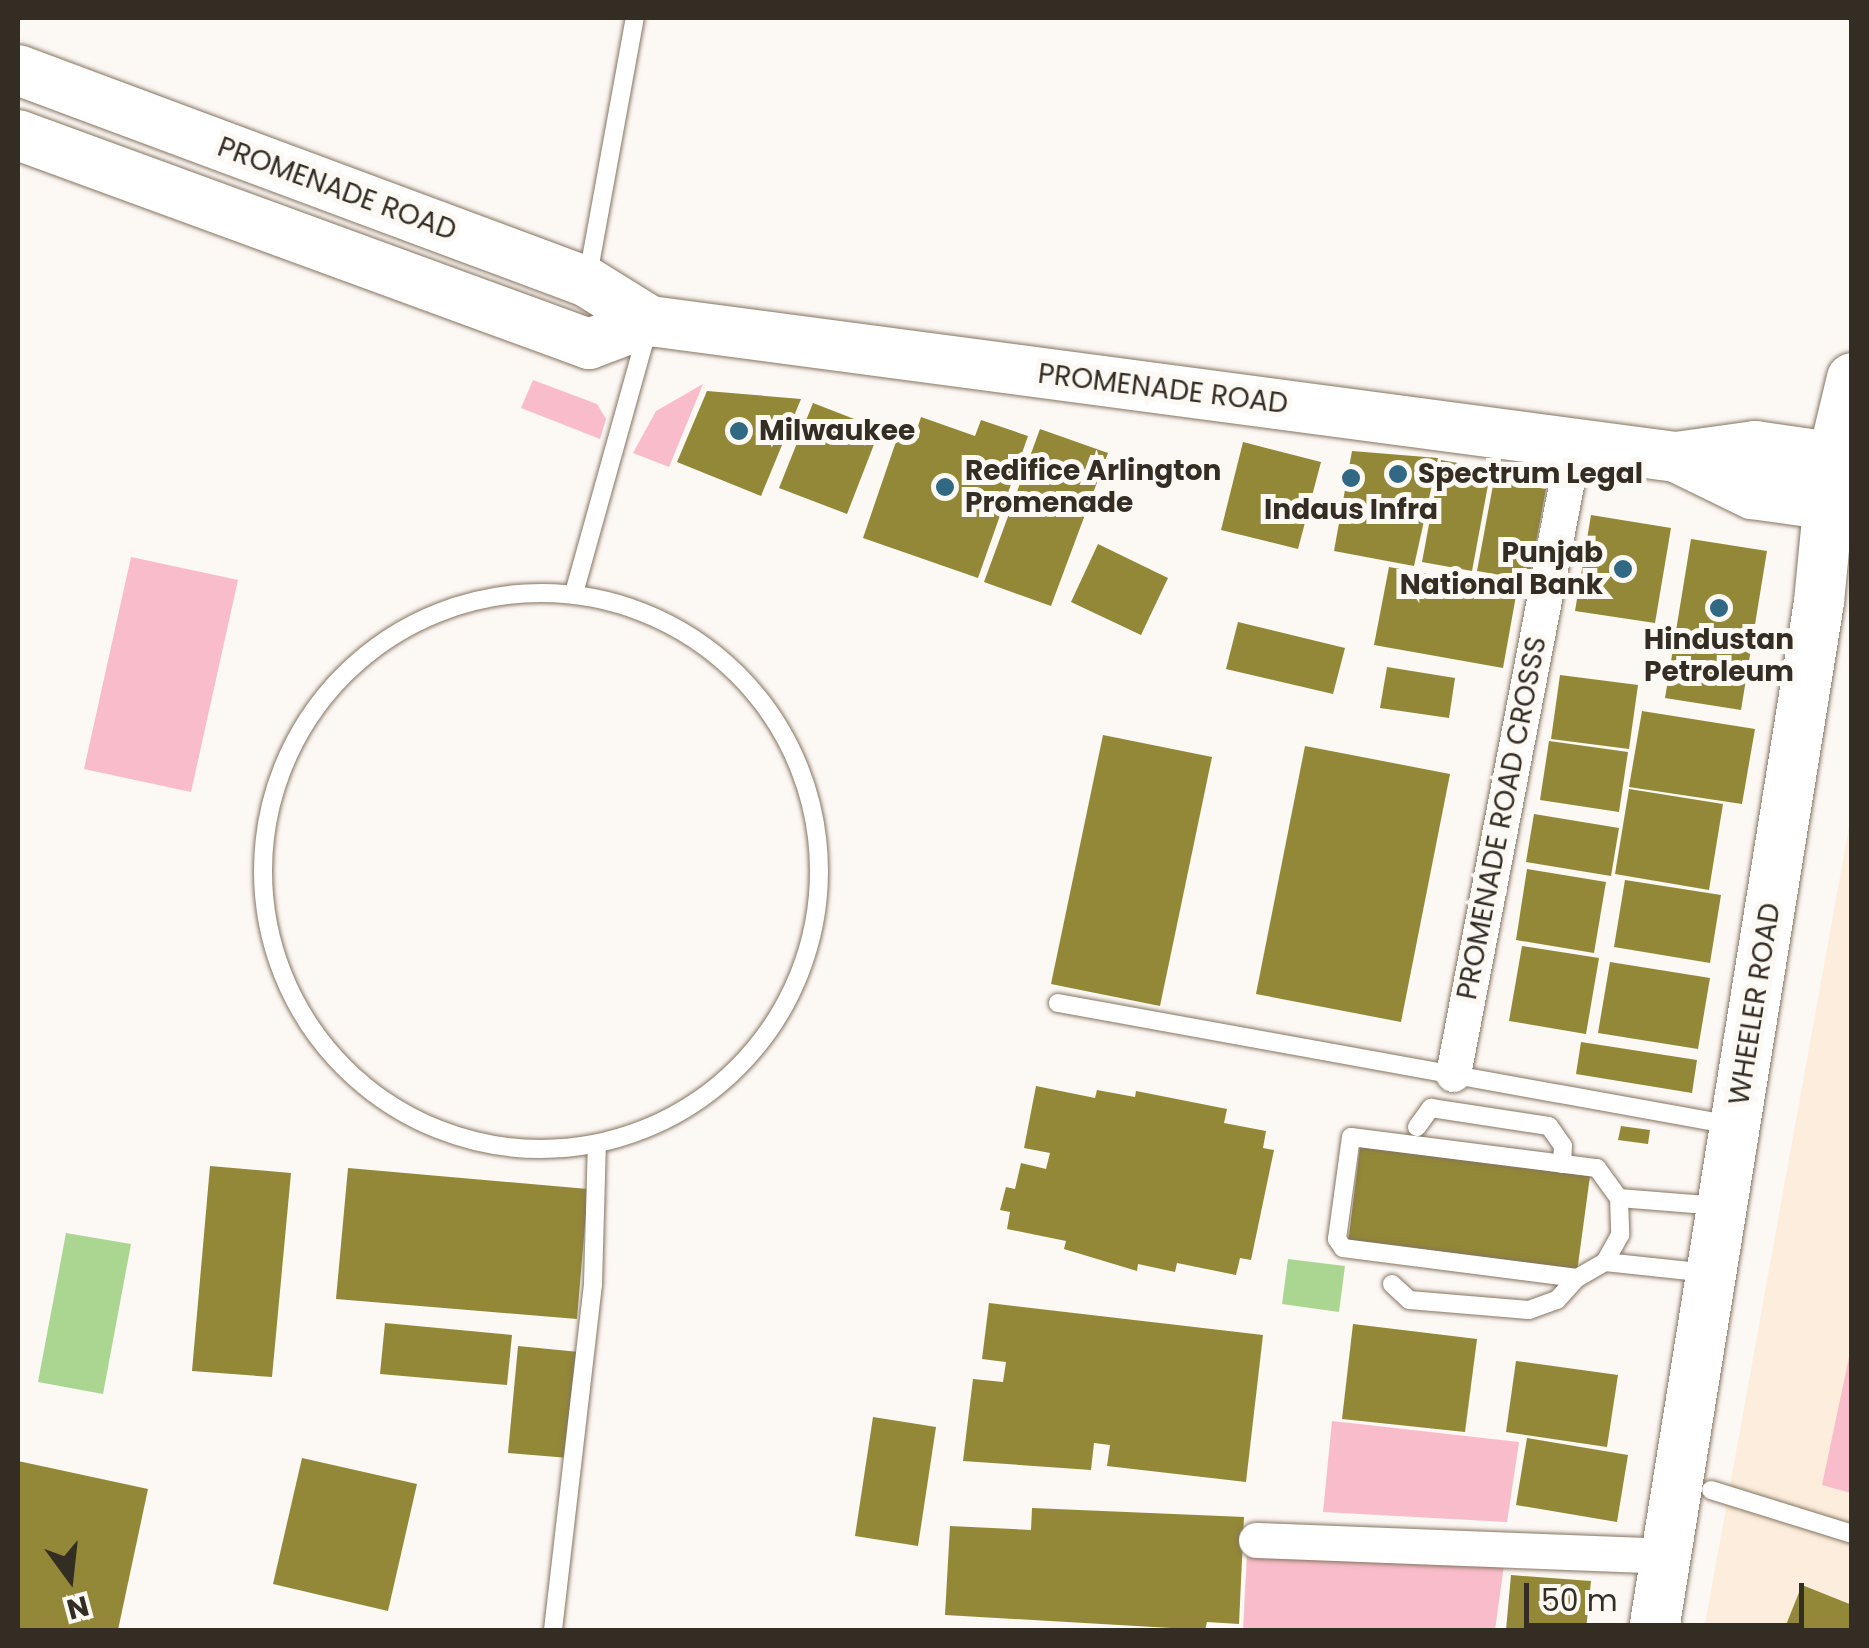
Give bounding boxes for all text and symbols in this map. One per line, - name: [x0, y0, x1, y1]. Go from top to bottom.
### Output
- street label: PROMENADE ROAD: [213, 130, 461, 248]
- street label: PROMENADE ROAD: [1036, 357, 1290, 421]
- place label: Milwaukee: [759, 414, 915, 448]
- marker: Milwaukee: [728, 420, 750, 442]
- place label: Redifice Arlington Promenade: [965, 454, 1221, 520]
- place label: Spectrum Legal: [1418, 457, 1643, 491]
- marker: Spectrum Legal: [1387, 463, 1409, 485]
- marker: Indaus Infra: [1340, 467, 1362, 489]
- marker: Redifice Arlington Promenade: [934, 476, 956, 498]
- place label: Indaus Infra: [1264, 493, 1438, 527]
- place label: Punjab National Bank: [1400, 536, 1603, 602]
- marker: Punjab National Bank: [1612, 558, 1634, 580]
- marker: Hindustan Petroleum: [1708, 597, 1730, 619]
- place label: Hindustan Petroleum: [1644, 623, 1794, 689]
- street label: PROMENADE ROAD CROSSS: [1450, 634, 1554, 1002]
- street label: WHEELER ROAD: [1722, 901, 1788, 1107]
- north arrow: [20, 1528, 120, 1628]
- scale bar: [1529, 1563, 1809, 1625]
- text: 50 m: [1541, 1579, 1618, 1622]
- text: N: [63, 1586, 93, 1629]

